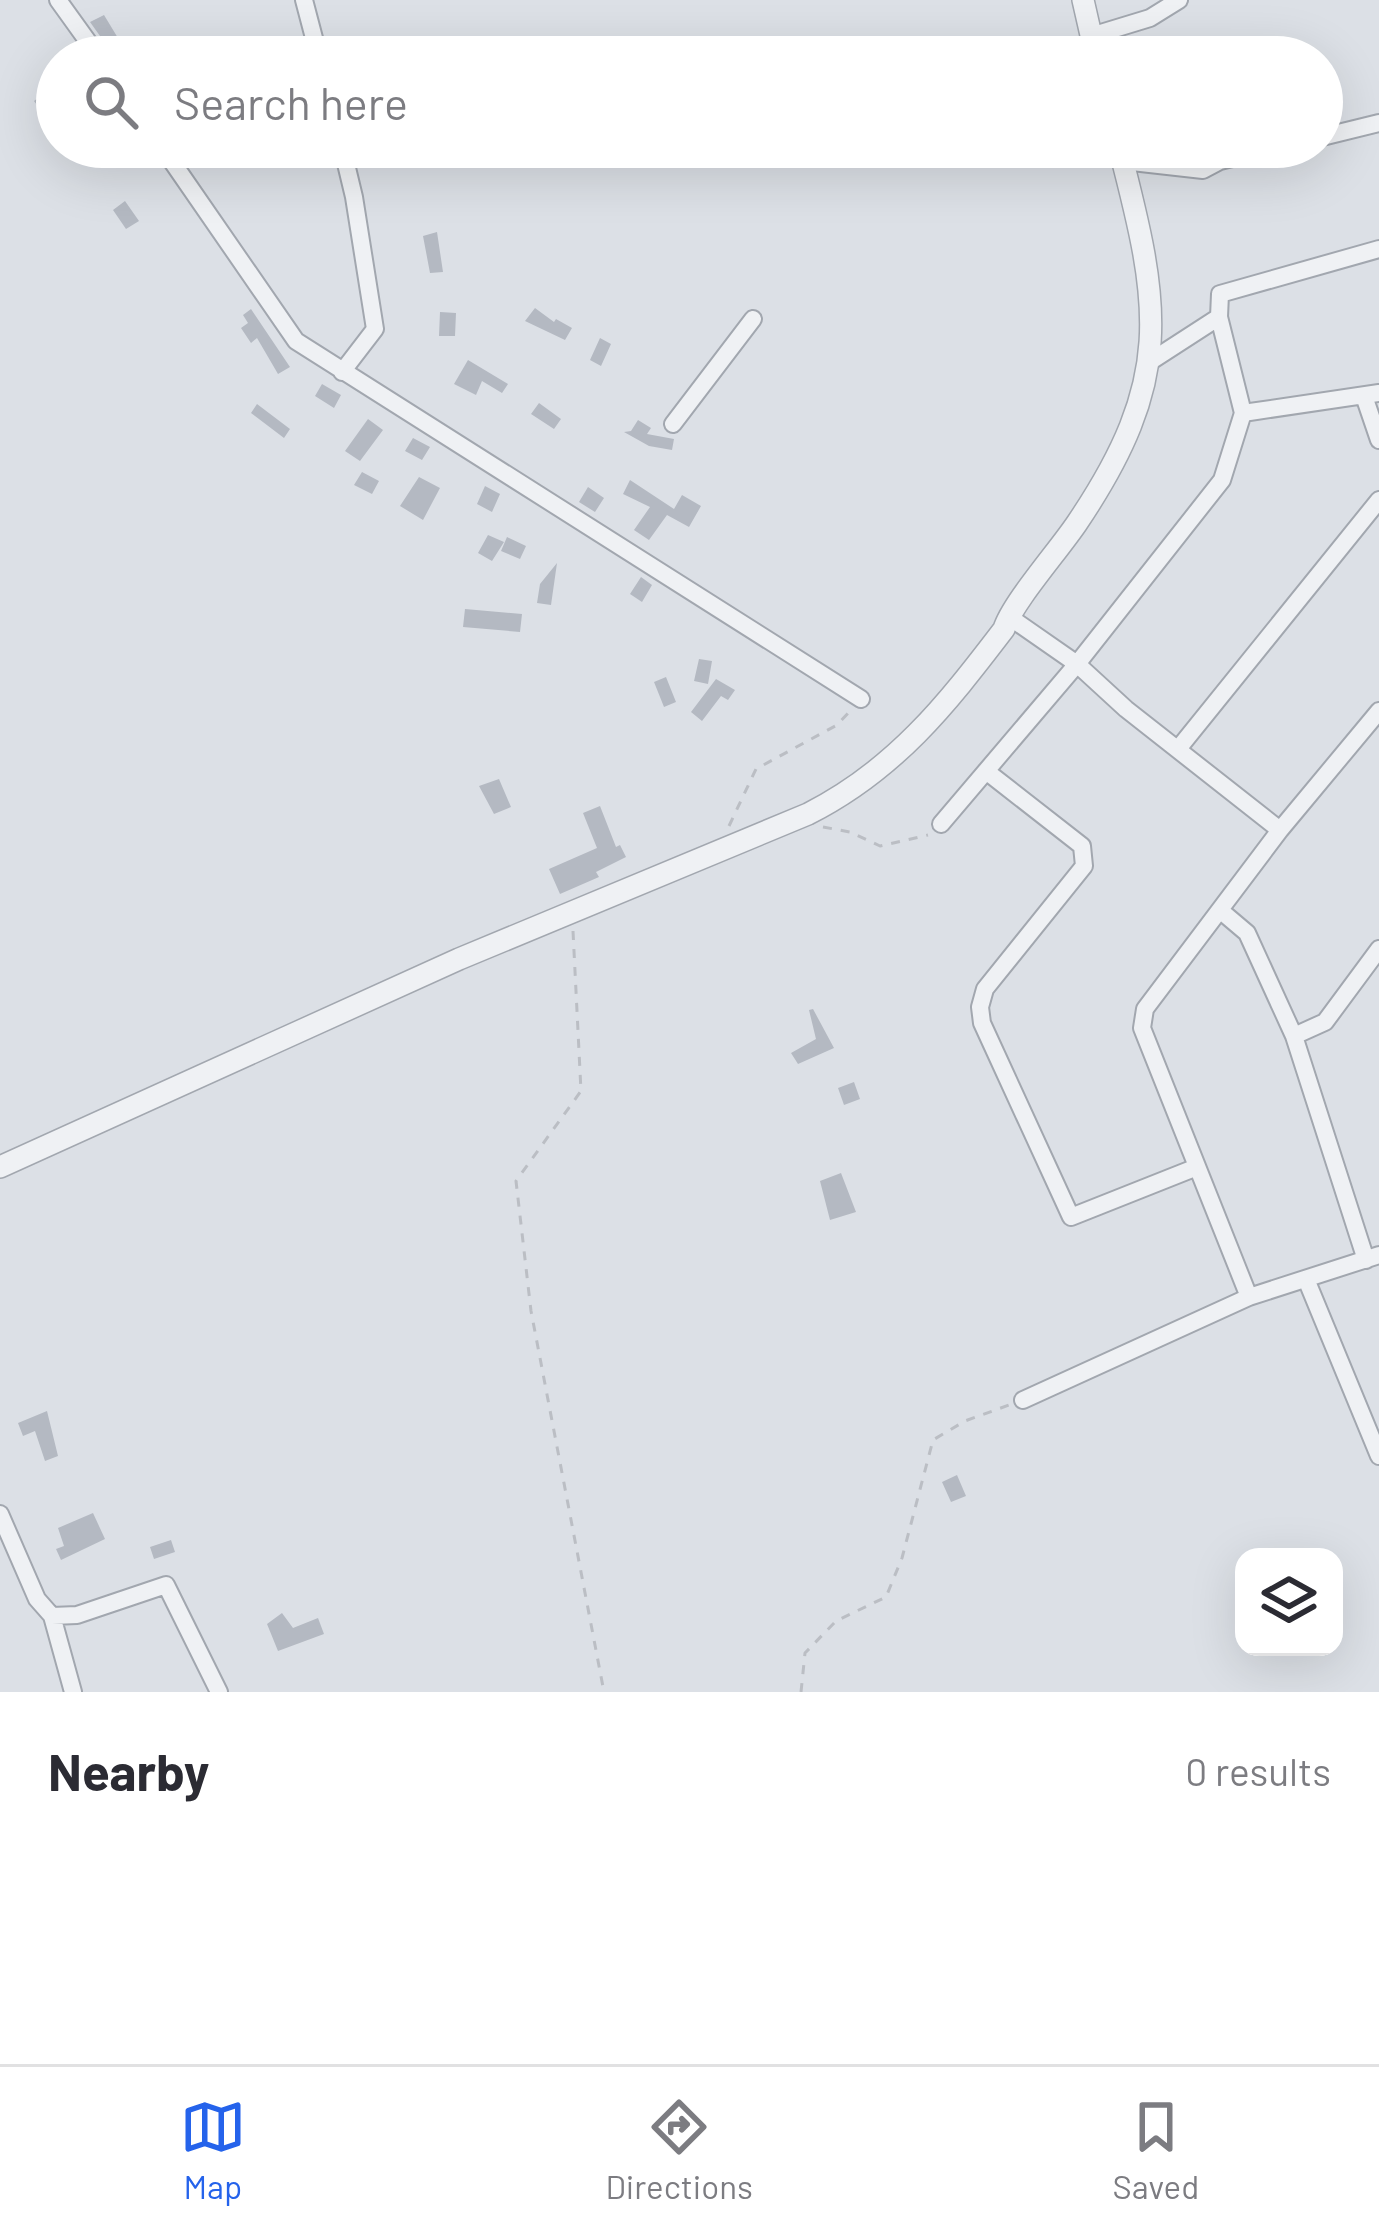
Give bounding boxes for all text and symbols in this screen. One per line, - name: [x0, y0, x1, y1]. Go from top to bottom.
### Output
- search box: [36, 36, 1343, 168]
- icon: search: [78, 69, 144, 135]
- text: Search here: [174, 75, 408, 129]
- map controls: [1235, 1548, 1343, 1656]
- button: layers: [1235, 1548, 1343, 1656]
- text: Nearby: [48, 1740, 209, 1801]
- text: 0 results: [1185, 1747, 1331, 1794]
- tab: Map: [180, 2094, 246, 2206]
- tab: Directions: [605, 2094, 753, 2206]
- tab: Saved: [1113, 2094, 1199, 2206]

